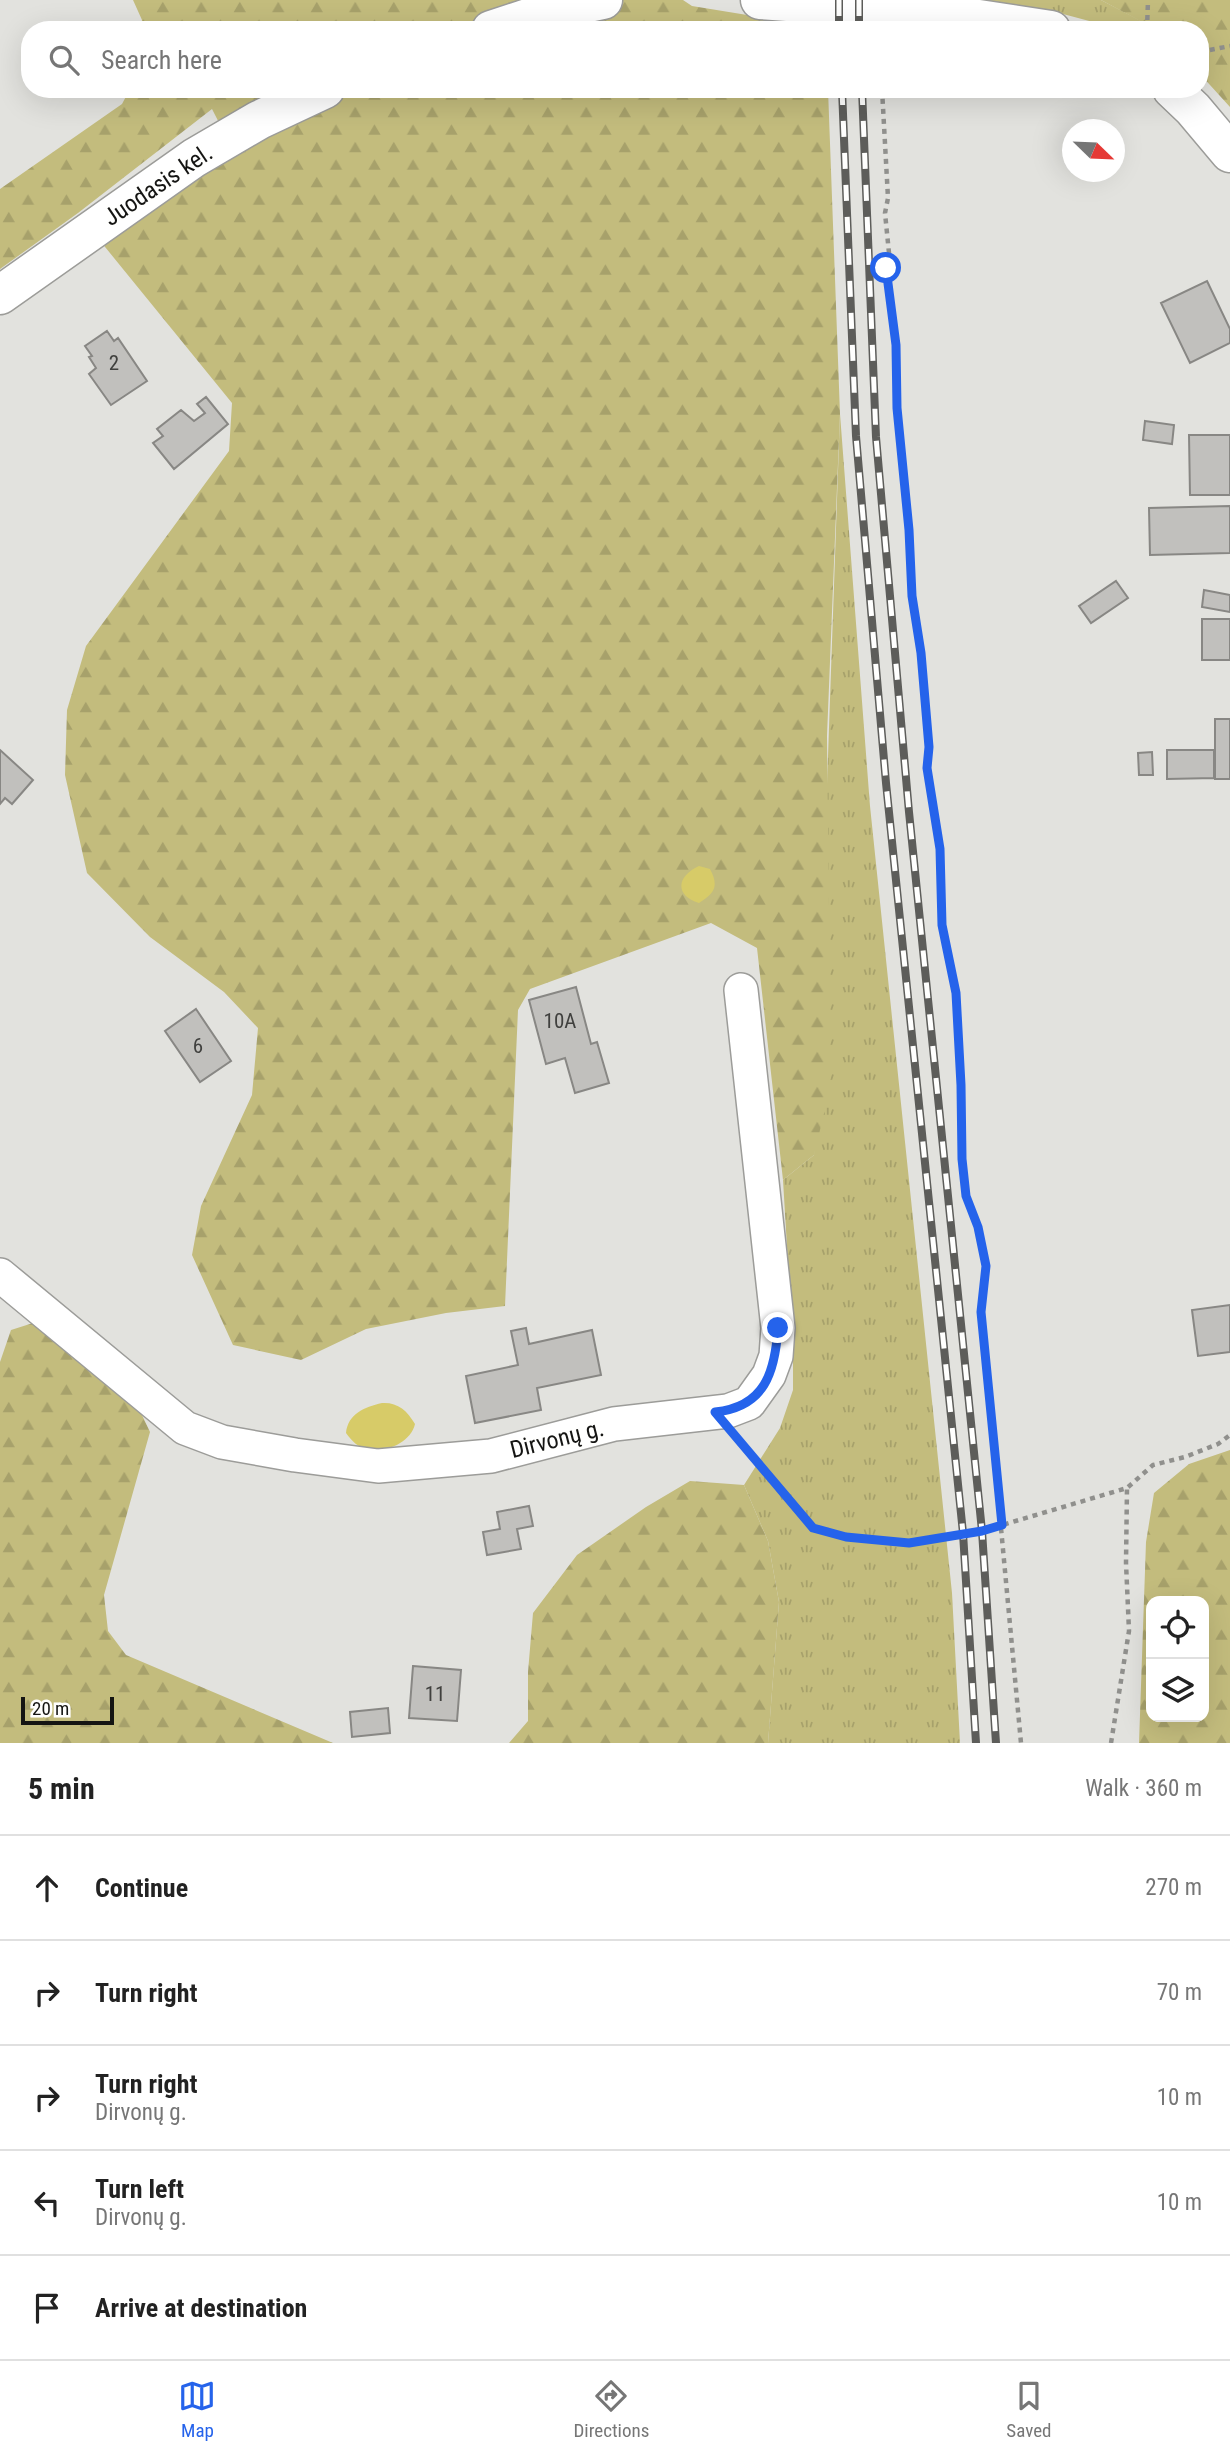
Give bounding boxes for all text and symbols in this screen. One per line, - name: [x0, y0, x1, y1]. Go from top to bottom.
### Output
- search box: [21, 21, 1209, 98]
- icon: search: [45, 41, 83, 79]
- text: Search here: [101, 45, 222, 75]
- north arrow: [1062, 119, 1125, 182]
- street label: Juodasis kel.: [98, 138, 218, 232]
- route start: [870, 252, 901, 283]
- house number: 2: [109, 351, 119, 375]
- house number: 10A: [544, 1009, 576, 1033]
- house number: 6: [193, 1034, 203, 1058]
- route end: [762, 1312, 793, 1343]
- street label: Dirvonų g.: [507, 1414, 607, 1464]
- map controls: [1146, 1596, 1209, 1722]
- button: locate: [1146, 1596, 1209, 1659]
- button: layers: [1146, 1659, 1209, 1722]
- house number: 11: [425, 1682, 445, 1706]
- scale bar: [21, 1694, 114, 1726]
- text: 20 m: [32, 1697, 69, 1720]
- text: 5 min: [28, 1771, 95, 1806]
- text: Walk · 360 m: [1085, 1775, 1202, 1802]
- icon: ahead: [28, 1869, 66, 1907]
- text: Continue: [95, 1873, 188, 1903]
- text: 270 m: [1145, 1874, 1202, 1901]
- icon: right: [28, 1974, 66, 2012]
- text: Turn right: [95, 1978, 197, 2008]
- text: 70 m: [1157, 1979, 1202, 2006]
- text: Turn right: [95, 2069, 197, 2099]
- icon: right: [28, 2079, 66, 2117]
- text: 10 m: [1157, 2084, 1202, 2111]
- text: Dirvonų g.: [95, 2099, 187, 2126]
- text: Turn left: [95, 2174, 184, 2204]
- icon: left: [28, 2184, 66, 2222]
- text: 10 m: [1157, 2189, 1202, 2216]
- text: Dirvonų g.: [95, 2204, 187, 2231]
- icon: arrive: [28, 2289, 66, 2327]
- text: Arrive at destination: [95, 2293, 307, 2323]
- tab: Map: [178, 2377, 216, 2442]
- tab: Directions: [573, 2377, 649, 2442]
- tab: Saved: [1006, 2377, 1052, 2442]

